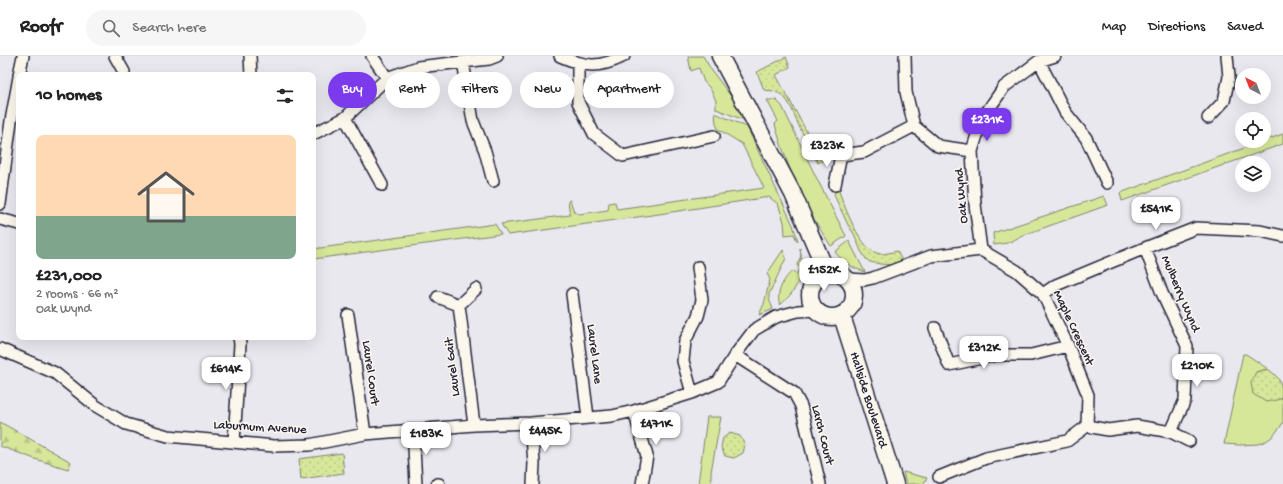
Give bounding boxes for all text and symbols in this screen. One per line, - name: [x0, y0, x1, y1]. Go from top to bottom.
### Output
- search box: [86, 10, 366, 46]
- text: Roofr: [20, 16, 62, 39]
- icon: search: [100, 17, 122, 39]
- text: Search here: [132, 19, 206, 37]
- text: Map: [1102, 19, 1126, 36]
- text: Directions: [1148, 19, 1205, 36]
- text: Saved: [1227, 19, 1263, 36]
- north arrow: [1235, 68, 1271, 104]
- map controls: [1235, 68, 1271, 192]
- chip: Buy: [328, 72, 377, 108]
- chip: Rent: [385, 72, 440, 108]
- chip: Filters: [448, 72, 512, 108]
- chip: New: [520, 72, 575, 108]
- chip: Apartment: [583, 72, 674, 108]
- icon: filters: [274, 85, 296, 107]
- text: 10 homes: [36, 86, 102, 106]
- pin: £231K: [959, 108, 1015, 142]
- button: locate: [1235, 112, 1271, 148]
- text: £231K: [971, 113, 1003, 128]
- pin: £323K: [799, 134, 855, 168]
- text: £323K: [811, 139, 843, 154]
- button: layers: [1235, 156, 1271, 192]
- icon: home: [130, 161, 202, 233]
- street label: Oak Wynd: [952, 166, 972, 224]
- pin: £541K: [1128, 197, 1184, 231]
- text: £541K: [1140, 202, 1172, 217]
- street label: Mulberry Wynd: [1157, 254, 1203, 336]
- pin: £152K: [796, 258, 852, 292]
- text: £152K: [808, 263, 840, 278]
- text: £231,000: [36, 267, 102, 287]
- text: 2 rooms · 66 m²: [36, 287, 118, 302]
- street label: Maple Crescent: [1049, 288, 1098, 369]
- text: Oak Wynd: [36, 302, 91, 317]
- street label: Laurel Lane: [583, 323, 605, 385]
- street label: Laurel Gait: [442, 335, 464, 397]
- pin: £312K: [956, 336, 1012, 370]
- street label: Laurel Court: [358, 340, 382, 408]
- text: £312K: [968, 341, 1000, 356]
- street label: Hallside Boulevard: [846, 350, 891, 451]
- pin: £210K: [1169, 354, 1225, 388]
- pin: £614K: [198, 357, 254, 391]
- text: £210K: [1181, 359, 1213, 374]
- text: £614K: [211, 362, 241, 377]
- street label: Larch Court: [807, 404, 837, 468]
- pin: £471K: [628, 412, 684, 446]
- text: £471K: [640, 417, 672, 432]
- street label: Laburnum Avenue: [213, 418, 307, 438]
- pin: £445K: [517, 419, 573, 453]
- pin: £183K: [398, 422, 454, 456]
- text: £445K: [529, 424, 561, 439]
- text: £183K: [410, 427, 442, 442]

